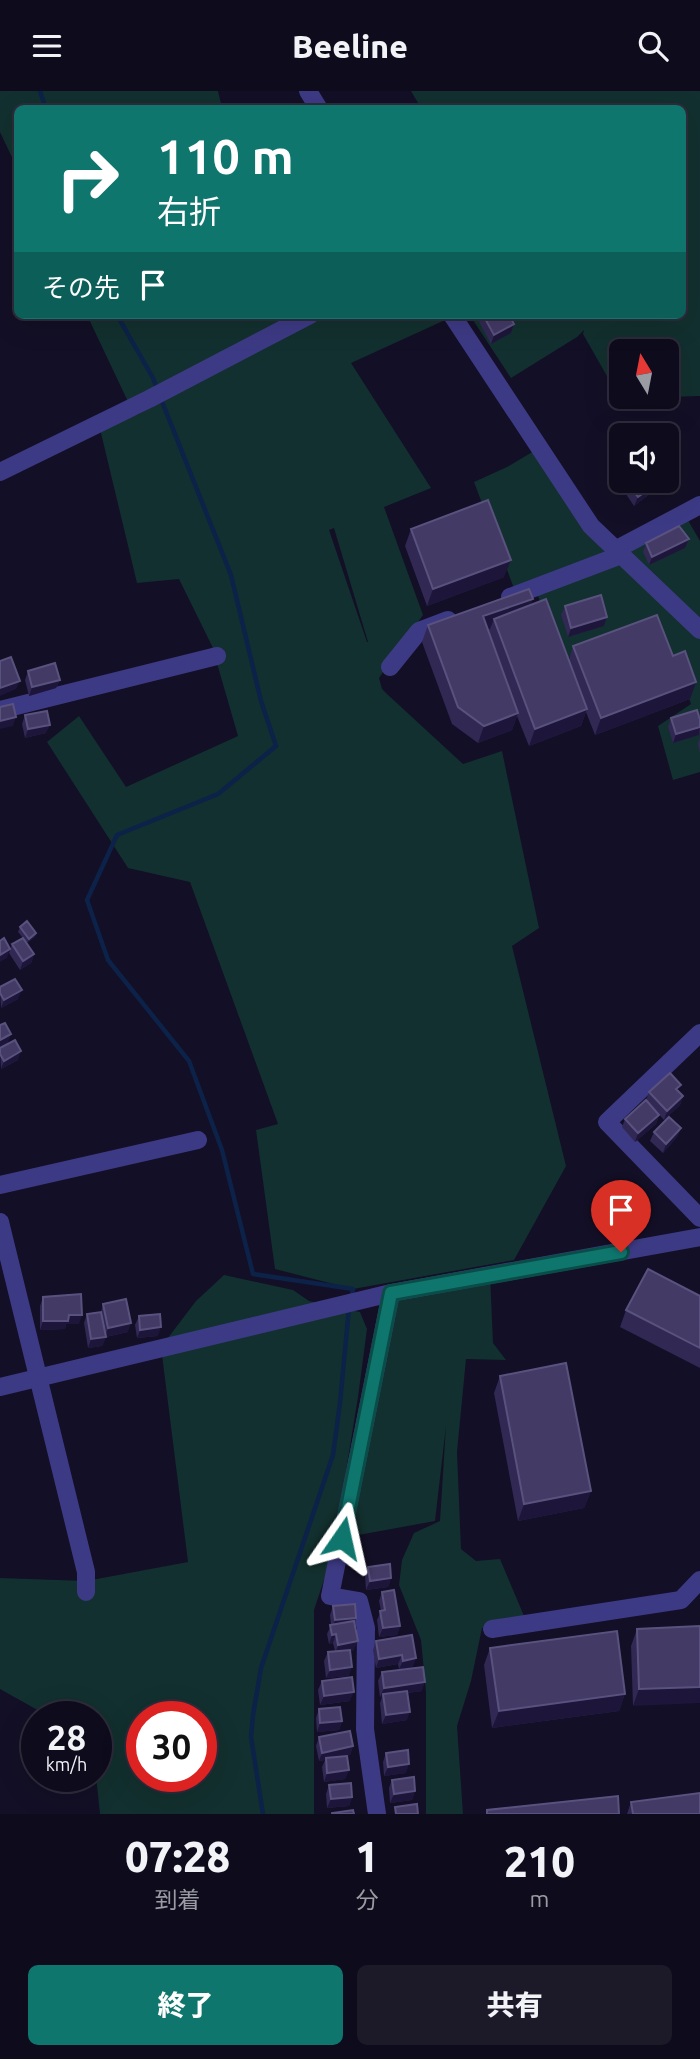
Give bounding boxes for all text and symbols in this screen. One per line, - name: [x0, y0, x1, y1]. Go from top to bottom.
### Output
- icon: menu: [28, 27, 66, 65]
- icon: search: [634, 27, 672, 65]
- text: Beeline: [292, 28, 408, 64]
- text: 110 m: [157, 128, 294, 183]
- icon: right: [42, 133, 133, 224]
- text: 右折: [157, 193, 221, 229]
- icon: arrive: [134, 266, 172, 304]
- text: その先: [42, 273, 120, 302]
- north arrow: [609, 339, 679, 409]
- map controls: [609, 339, 679, 493]
- button: sound: [609, 423, 679, 493]
- pin: [591, 1180, 651, 1252]
- icon: arrive: [602, 1191, 640, 1229]
- position arrow: [305, 1501, 379, 1575]
- speed limit sign: 30: [126, 1701, 217, 1792]
- text: 28: [47, 1717, 86, 1757]
- text: km/h: [46, 1754, 87, 1774]
- text: 07:28: [125, 1833, 230, 1880]
- text: 1: [355, 1833, 379, 1880]
- text: 210: [504, 1838, 575, 1885]
- text: m: [530, 1886, 549, 1911]
- text: 到着: [155, 1887, 201, 1912]
- text: 分: [356, 1887, 379, 1912]
- button: 終了: [28, 1965, 343, 2045]
- button: 共有: [357, 1965, 672, 2045]

